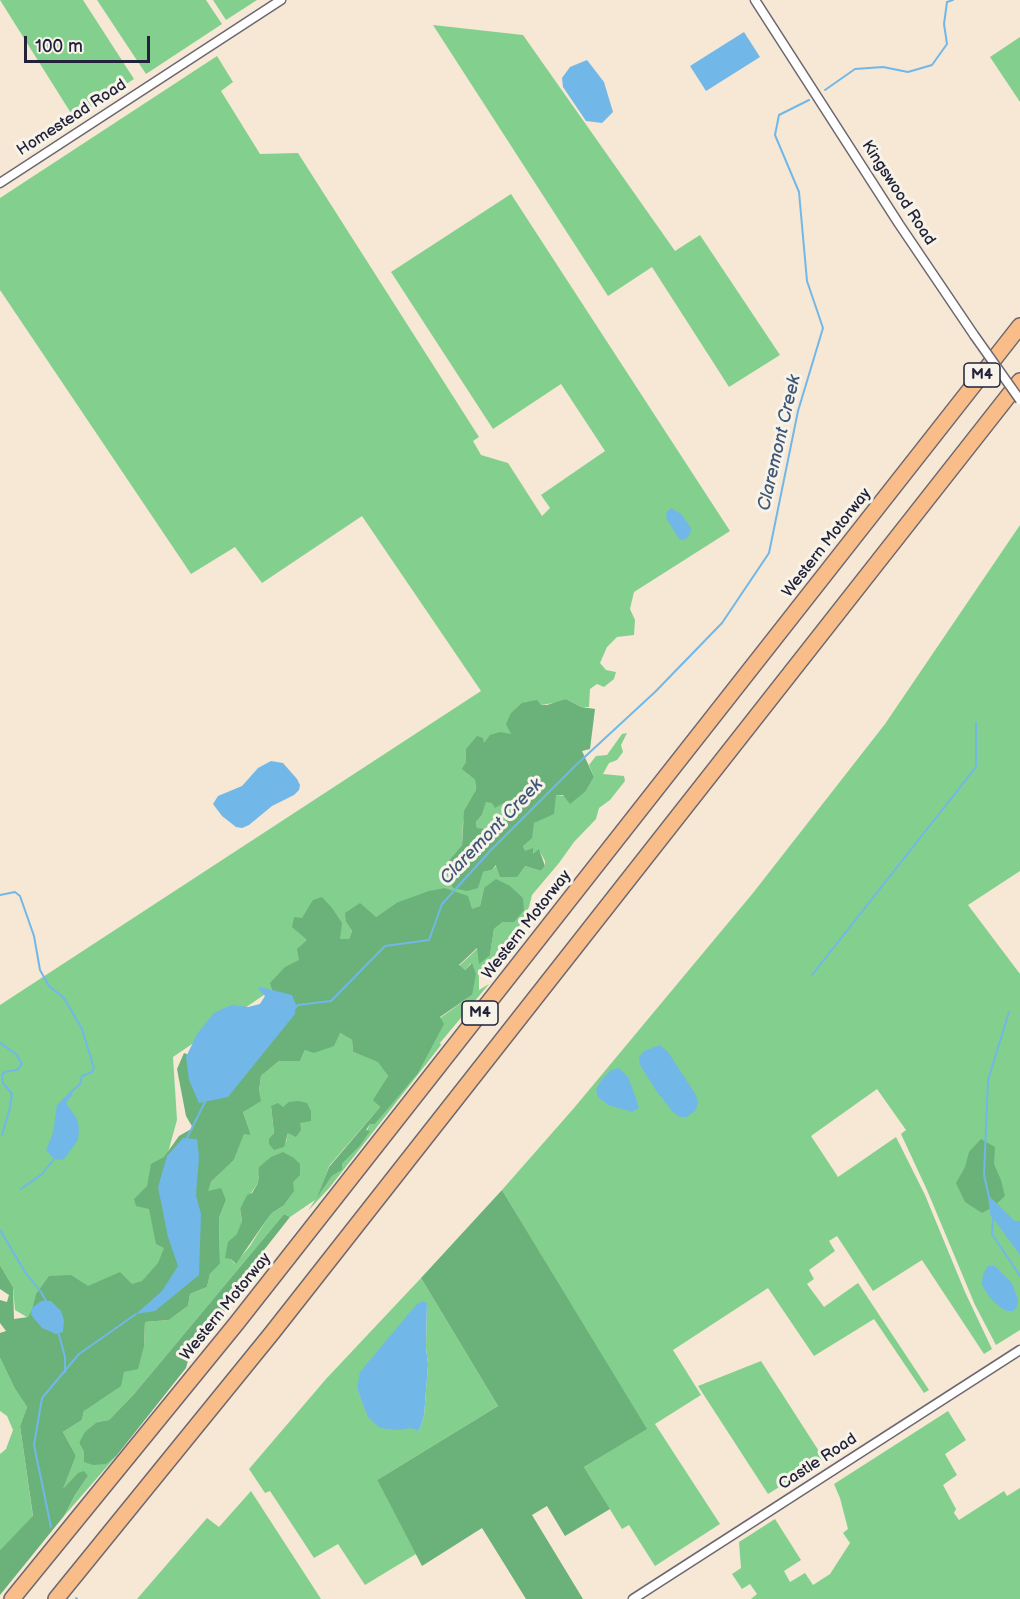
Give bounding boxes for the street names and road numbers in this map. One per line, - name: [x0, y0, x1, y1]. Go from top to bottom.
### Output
- street label: Homestead Road: [14, 75, 130, 161]
- street label: Kingswood Road: [857, 137, 939, 249]
- road number: M4: [964, 363, 1000, 387]
- street label: Western Motorway: [778, 485, 876, 601]
- street label: Western Motorway: [478, 867, 576, 983]
- road number: M4: [462, 1001, 498, 1025]
- street label: Western Motorway: [177, 1249, 275, 1365]
- street label: Castle Road: [775, 1430, 861, 1494]

